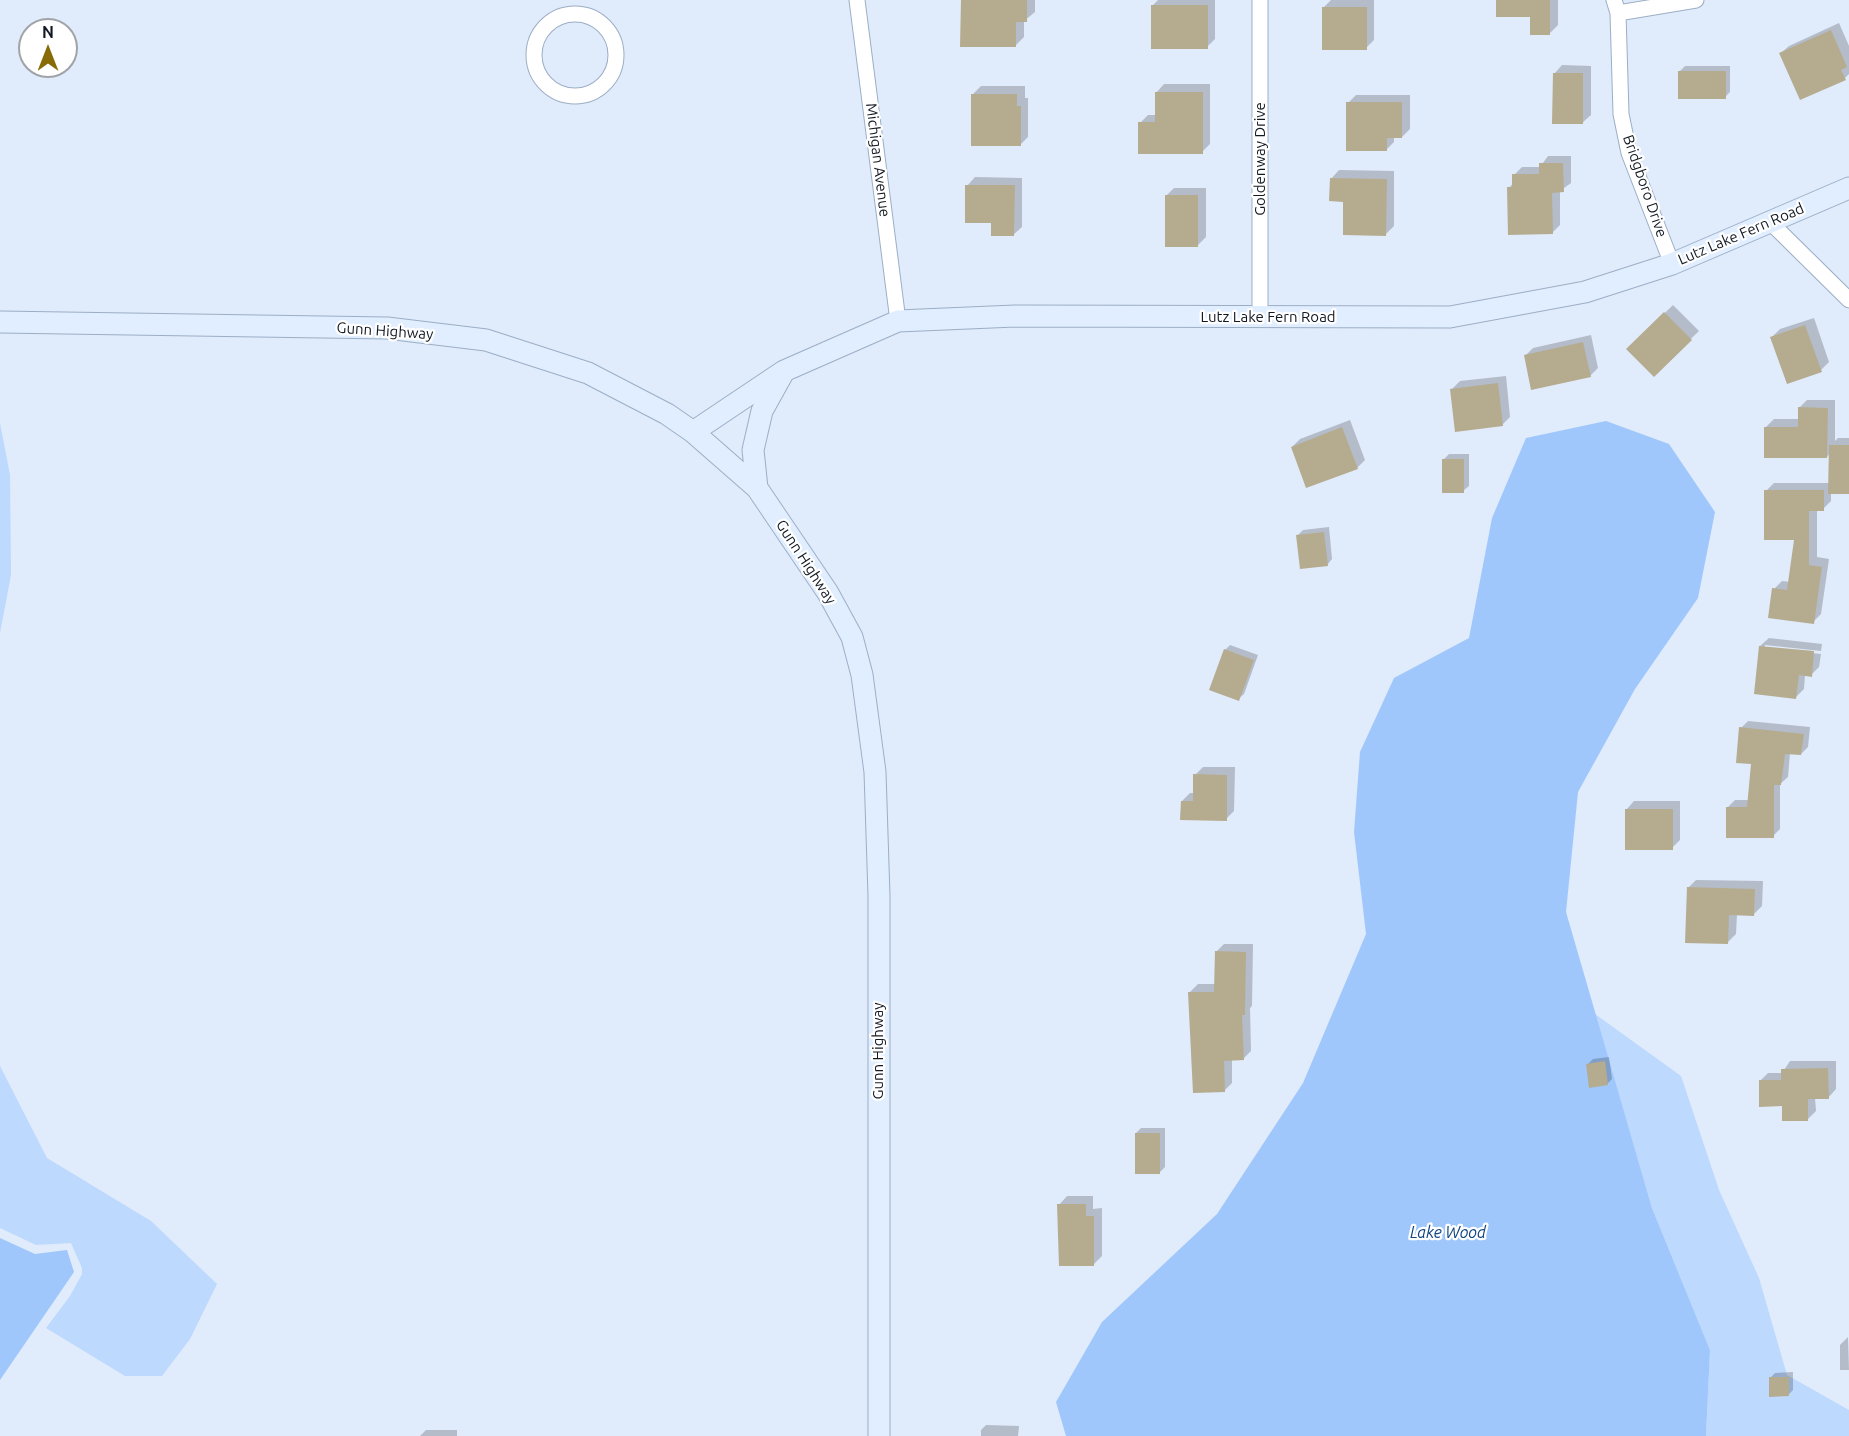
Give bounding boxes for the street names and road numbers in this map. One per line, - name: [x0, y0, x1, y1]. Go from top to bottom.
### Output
- street label: Michigan Avenue: [862, 102, 894, 218]
- street label: Goldenway Drive: [1251, 102, 1269, 216]
- street label: Bridgboro Drive: [1619, 132, 1671, 240]
- street label: Lutz Lake Fern Road: [1675, 199, 1807, 269]
- street label: Lutz Lake Fern Road: [1200, 308, 1336, 326]
- street label: Gunn Highway: [336, 319, 434, 343]
- street label: Gunn Highway: [772, 516, 840, 608]
- street label: Gunn Highway: [869, 1003, 887, 1099]

